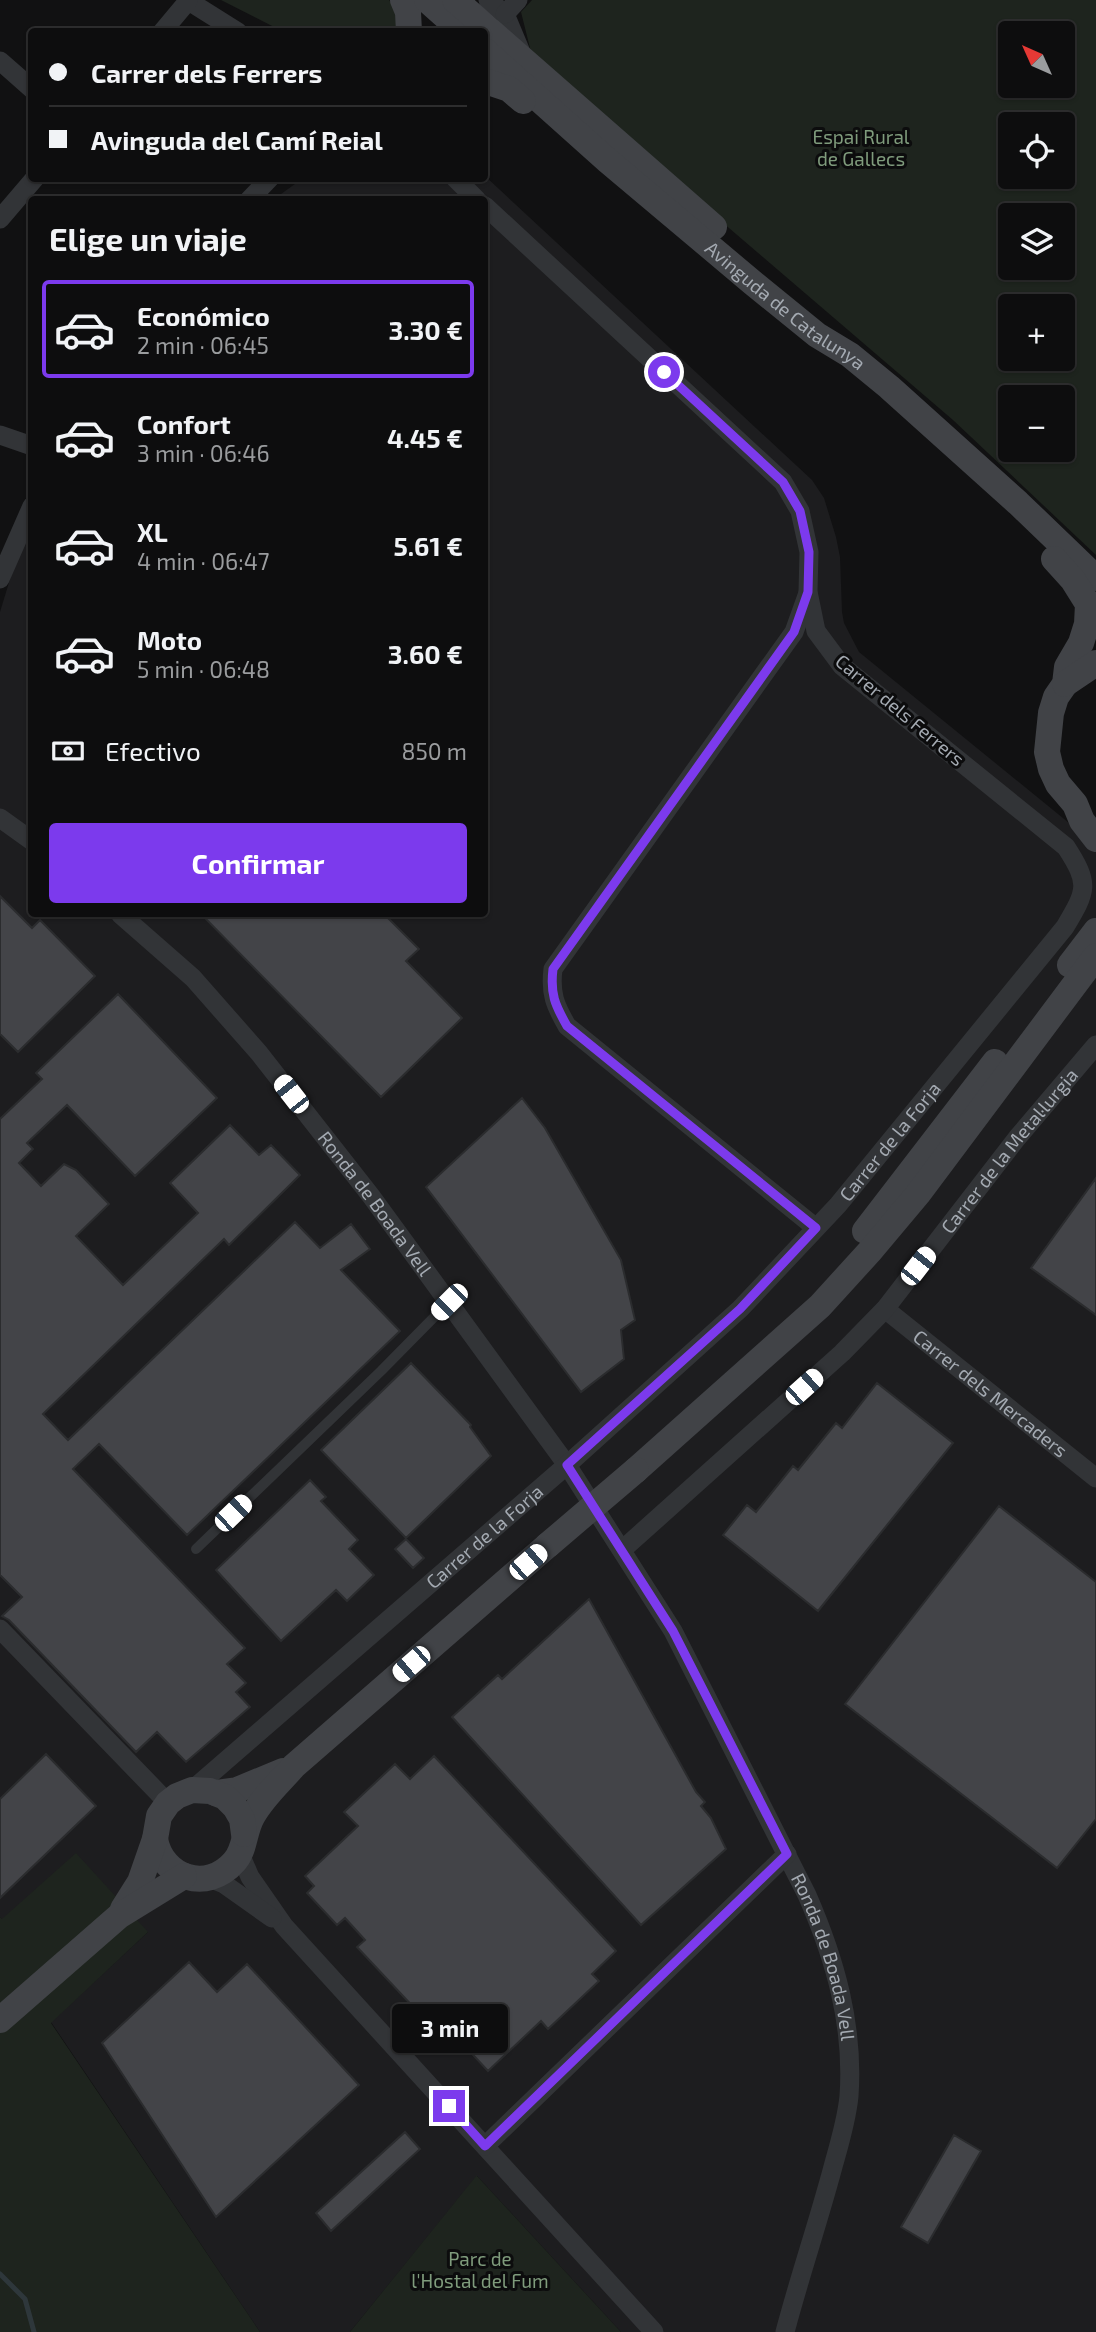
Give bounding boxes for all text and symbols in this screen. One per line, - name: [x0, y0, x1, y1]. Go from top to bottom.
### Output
- north arrow: [998, 21, 1074, 98]
- map controls: [998, 21, 1075, 462]
- text: Carrer dels Ferrers: [91, 57, 322, 88]
- button: locate: [998, 112, 1075, 189]
- text: Avinguda del Camí Reial: [91, 124, 383, 155]
- park label: Espai Rural de Gallecs: [813, 125, 910, 170]
- button: layers: [998, 203, 1075, 280]
- text: Elige un viaje: [49, 219, 247, 257]
- street label: Avinguda de Catalunya: [701, 236, 871, 374]
- button: +: [998, 294, 1075, 371]
- icon: car: [53, 298, 116, 361]
- text: Económico: [137, 300, 270, 331]
- text: 3.30 €: [388, 314, 463, 345]
- text: 2 min · 06:45: [137, 331, 269, 359]
- route start: [648, 356, 680, 388]
- button: −: [998, 385, 1075, 462]
- icon: car: [53, 406, 116, 469]
- text: Confort: [137, 408, 231, 439]
- text: 4.45 €: [387, 422, 463, 453]
- text: 3 min · 06:46: [137, 439, 270, 467]
- icon: car: [53, 514, 116, 577]
- text: XL: [137, 516, 168, 547]
- text: 5.61 €: [393, 530, 463, 561]
- text: 4 min · 06:47: [137, 547, 270, 575]
- icon: car: [53, 622, 116, 685]
- text: Moto: [137, 624, 202, 655]
- text: 3.60 €: [388, 638, 463, 669]
- street label: Carrer dels Ferrers: [831, 649, 969, 770]
- text: 5 min · 06:48: [137, 655, 270, 683]
- icon: cash: [49, 732, 87, 770]
- text: Efectivo: [105, 735, 201, 766]
- text: 850 m: [402, 737, 467, 765]
- button: Confirmar: [49, 823, 467, 903]
- street label: Carrer de la Metal·lurgia: [936, 1063, 1082, 1238]
- car: [270, 1071, 313, 1117]
- street label: Carrer de la Forja: [834, 1077, 945, 1206]
- street label: Ronda de Boada Vell: [314, 1126, 437, 1280]
- car: [897, 1243, 940, 1289]
- car: [427, 1280, 472, 1324]
- street label: Carrer dels Mercaders: [909, 1324, 1072, 1462]
- car: [782, 1365, 827, 1409]
- street label: Carrer de la Forja: [421, 1479, 547, 1593]
- car: [211, 1491, 256, 1535]
- car: [506, 1540, 551, 1584]
- car: [389, 1642, 434, 1686]
- street label: Ronda de Boada Vell: [787, 1869, 860, 2042]
- callout: 3 min: [391, 2004, 507, 2054]
- text: 3 min: [421, 2014, 479, 2042]
- route end: [433, 2090, 465, 2122]
- park label: Parc de l'Hostal del Fum: [411, 2247, 549, 2292]

